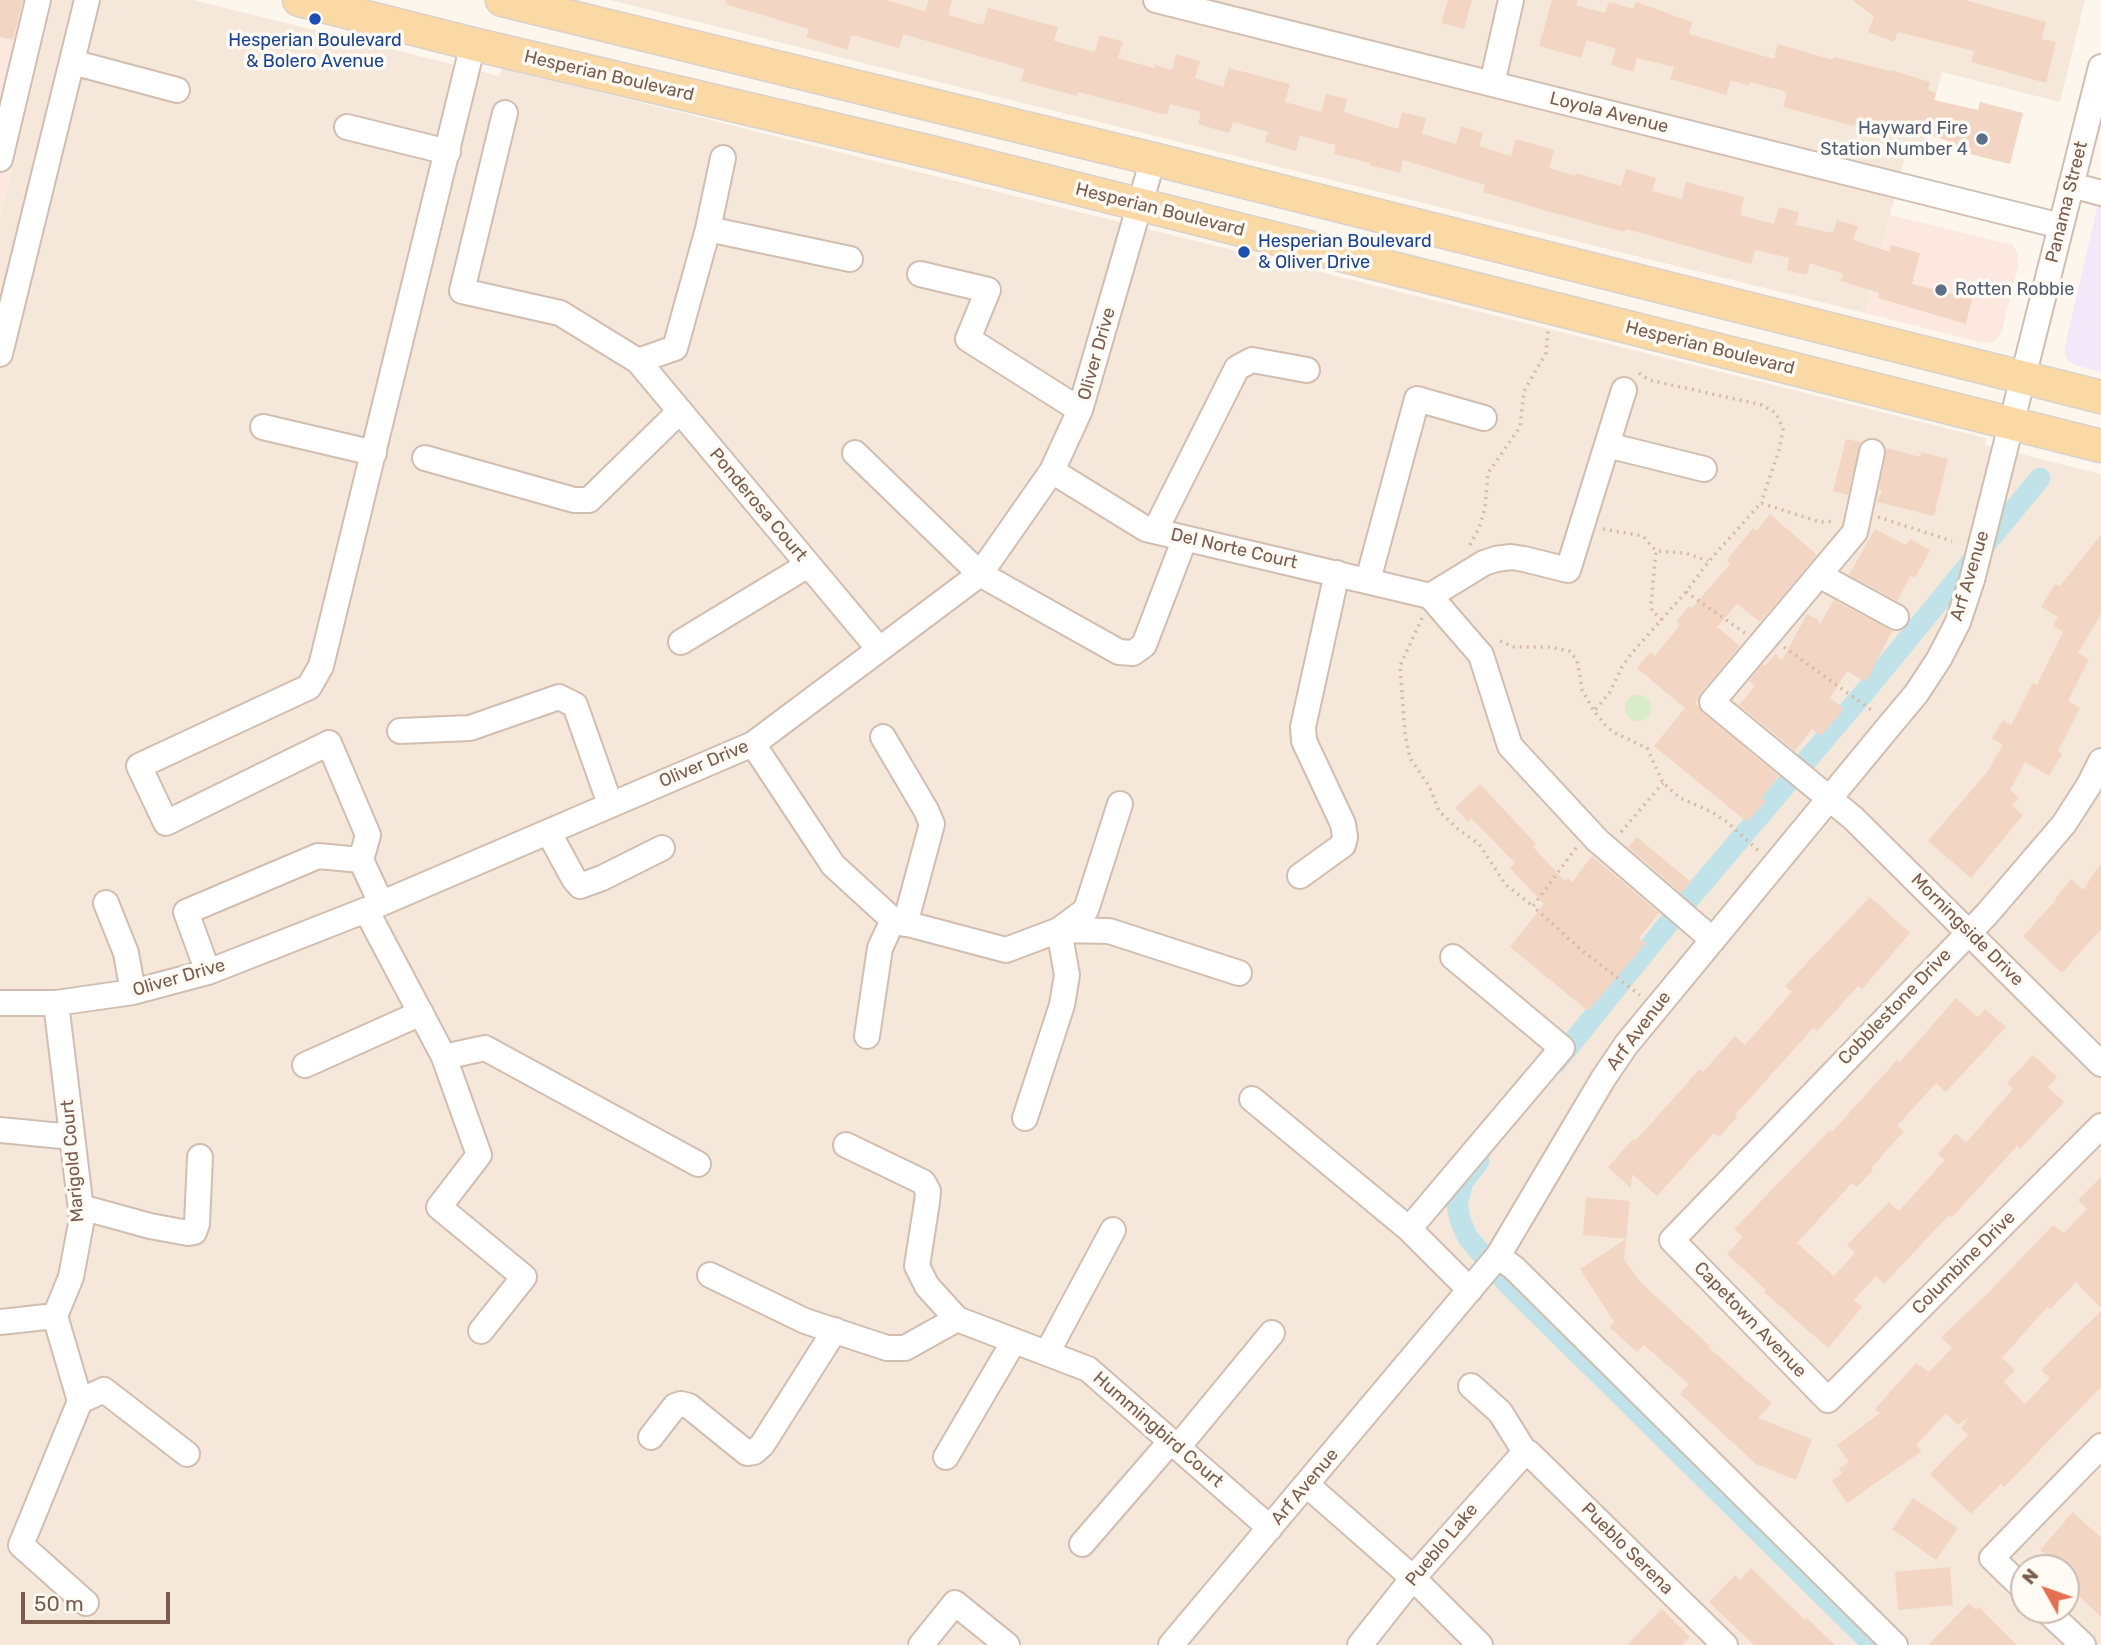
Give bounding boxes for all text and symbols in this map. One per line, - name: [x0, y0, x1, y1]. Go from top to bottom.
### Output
- marker: Hesperian Boulevard & Bolero Avenue: [307, 11, 323, 27]
- place label: Hesperian Boulevard & Bolero Avenue: [228, 30, 402, 72]
- street label: Hesperian Boulevard: [522, 46, 696, 106]
- street label: Loyola Avenue: [1547, 88, 1671, 138]
- place label: Hayward Fire Station Number 4: [1820, 118, 1968, 160]
- marker: Hayward Fire Station Number 4: [1974, 131, 1990, 147]
- street label: Panama Street: [2041, 139, 2093, 265]
- street label: Hesperian Boulevard: [1073, 179, 1247, 241]
- place label: Hesperian Boulevard & Oliver Drive: [1258, 231, 1432, 274]
- marker: Hesperian Boulevard & Oliver Drive: [1236, 244, 1252, 260]
- place label: Rotten Robbie: [1955, 279, 2074, 301]
- marker: Rotten Robbie: [1933, 282, 1949, 298]
- street label: Oliver Drive: [1073, 305, 1121, 403]
- street label: Hesperian Boulevard: [1623, 317, 1797, 379]
- street label: Ponderosa Court: [704, 444, 812, 566]
- street label: Del Norte Court: [1168, 524, 1300, 574]
- street label: Arf Avenue: [1946, 528, 1994, 624]
- street label: Oliver Drive: [656, 735, 752, 793]
- street label: Morningside Drive: [1906, 869, 2028, 991]
- street label: Cobblestone Drive: [1834, 944, 1956, 1070]
- street label: Oliver Drive: [130, 954, 228, 1002]
- street label: Arf Avenue: [1602, 987, 1676, 1075]
- street label: Marigold Court: [57, 1099, 89, 1223]
- street label: Columbine Drive: [1908, 1207, 2020, 1319]
- street label: Capetown Avenue: [1689, 1258, 1811, 1382]
- street label: Hummingbird Court: [1088, 1368, 1228, 1492]
- street label: Arf Avenue: [1267, 1444, 1343, 1530]
- street label: Pueblo Lake: [1401, 1499, 1483, 1591]
- street label: Pueblo Serena: [1577, 1499, 1677, 1599]
- north arrow: [2010, 1554, 2080, 1624]
- text: N: [2017, 1564, 2043, 1589]
- scale bar: [24, 1578, 173, 1622]
- text: 50 m: [34, 1591, 84, 1616]

